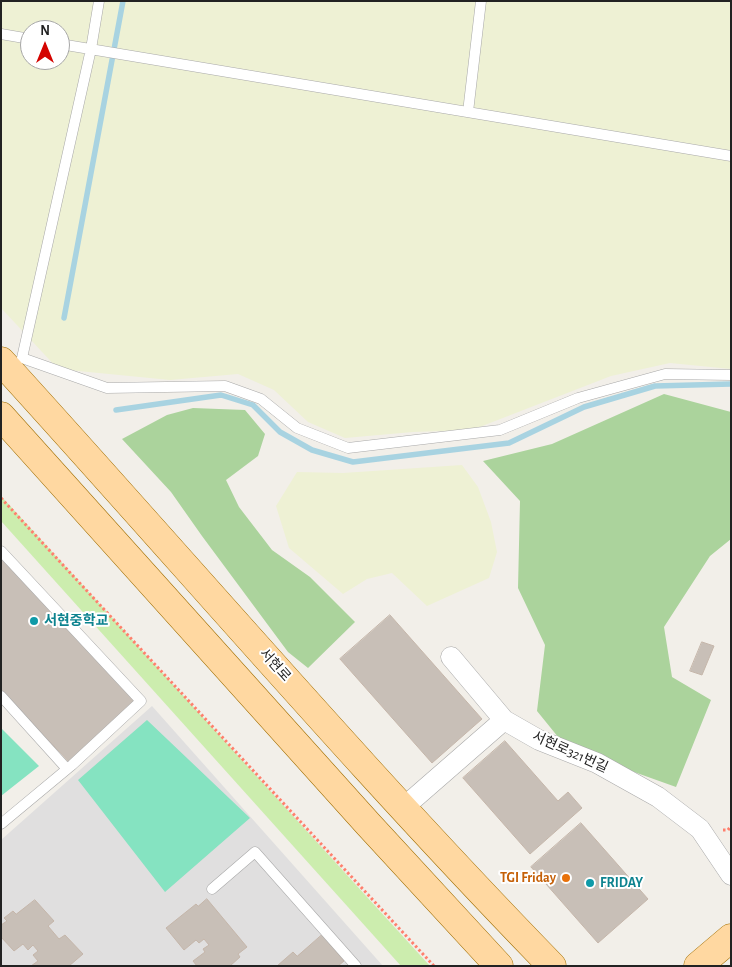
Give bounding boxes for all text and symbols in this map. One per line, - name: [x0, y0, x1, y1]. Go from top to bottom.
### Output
- north arrow: [20, 20, 70, 70]
- text: N: [40, 24, 50, 38]
- place label: 서현중학교: [44, 613, 108, 629]
- marker: 서현중학교: [28, 615, 40, 627]
- street label: 서현로: [256, 645, 294, 685]
- street label: 서현로321번길: [529, 728, 611, 776]
- place label: TGI Friday: [500, 870, 556, 886]
- marker: TGI Friday: [560, 872, 572, 884]
- place label: FRIDAY: [600, 875, 643, 891]
- marker: FRIDAY: [584, 877, 596, 889]

